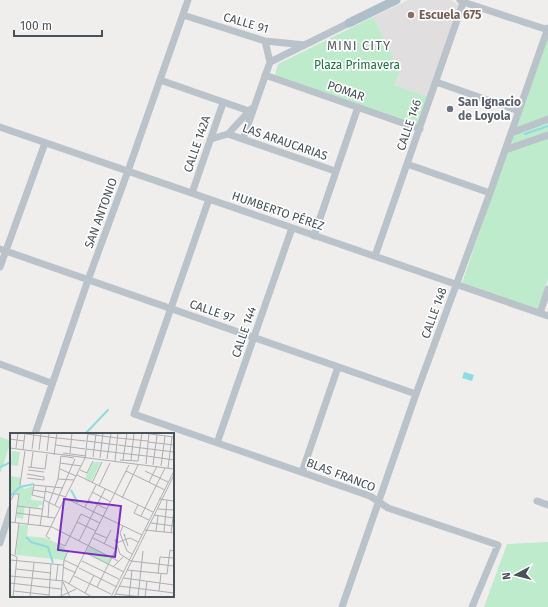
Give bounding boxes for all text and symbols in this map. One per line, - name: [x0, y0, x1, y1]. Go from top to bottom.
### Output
- place label: Escuela 675: [419, 8, 482, 22]
- street label: CALLE 91: [222, 10, 270, 36]
- marker: Escuela 675: [406, 10, 416, 20]
- scale bar: [14, 12, 102, 38]
- text: 100 m: [20, 19, 52, 33]
- district label: MINI CITY: [327, 38, 391, 53]
- park label: Plaza Primavera: [314, 58, 400, 72]
- street label: POMAR: [325, 78, 367, 104]
- place label: San Ignacio de Loyola: [458, 95, 521, 123]
- street label: CALLE 146: [394, 98, 424, 152]
- marker: San Ignacio de Loyola: [445, 104, 455, 114]
- street label: CALLE 142A: [181, 114, 213, 174]
- street label: LAS ARAUCARIAS: [241, 121, 330, 163]
- street label: SAN ANTONIO: [82, 176, 120, 250]
- street label: HUMBERTO PÉREZ: [230, 188, 326, 233]
- street label: CALLE 148: [418, 285, 450, 340]
- street label: CALLE 97: [188, 297, 236, 325]
- street label: CALLE 144: [229, 304, 259, 359]
- inset map: [10, 433, 174, 597]
- street label: BLAS FRANCO: [304, 455, 378, 495]
- north arrow: [496, 555, 536, 595]
- text: N: [500, 572, 513, 581]

